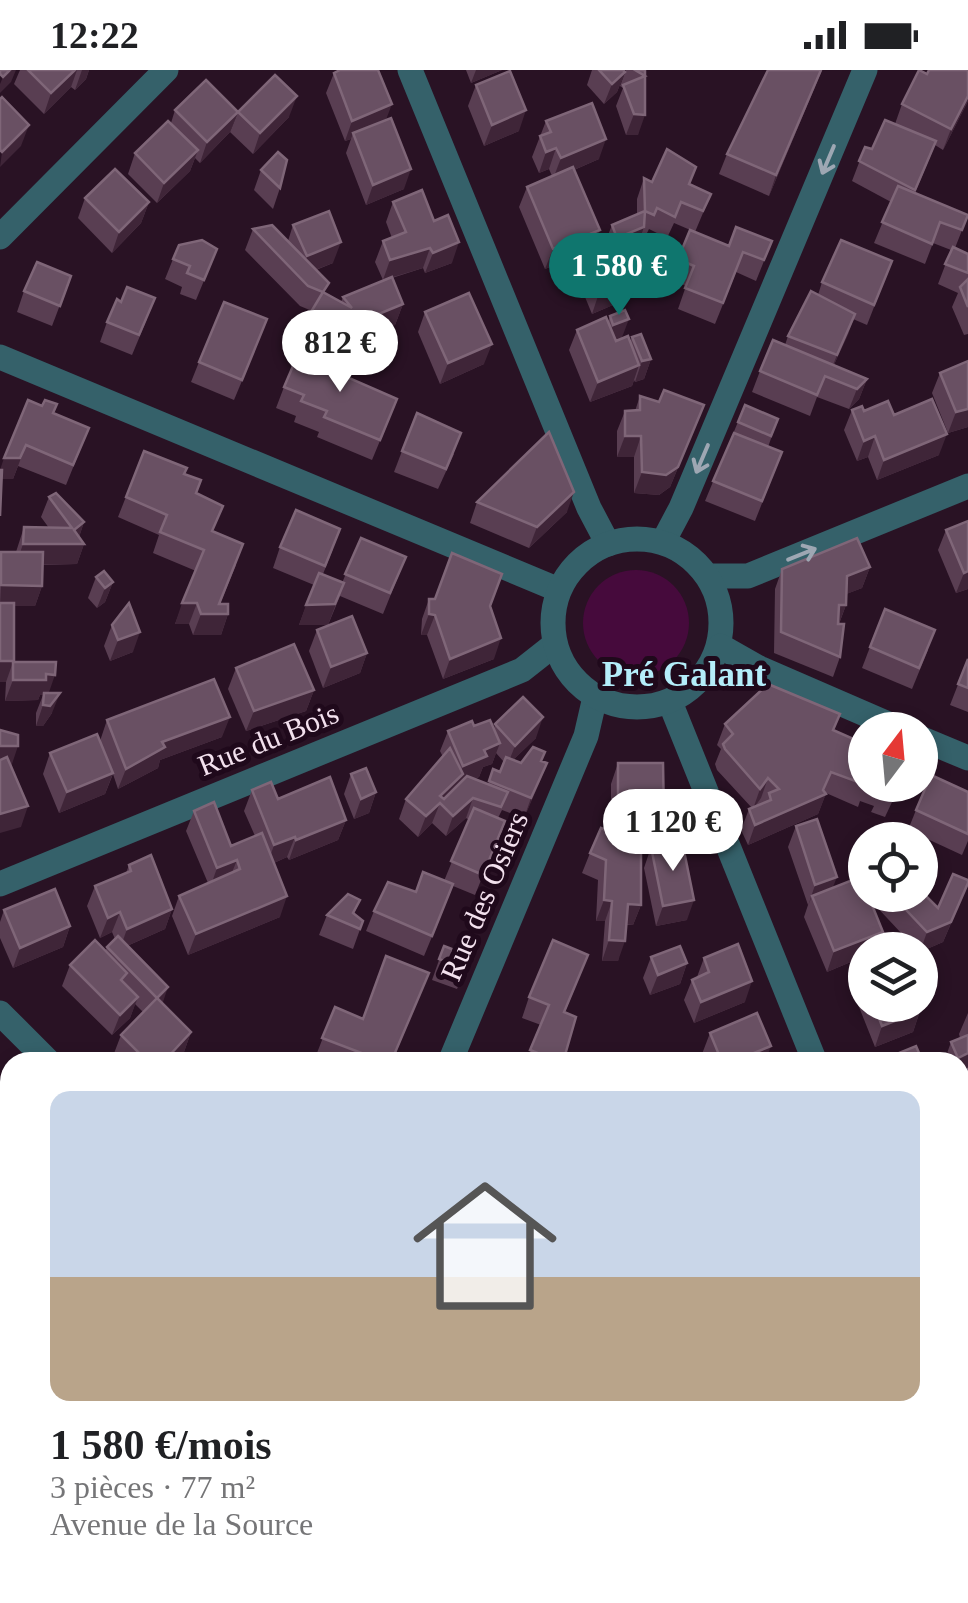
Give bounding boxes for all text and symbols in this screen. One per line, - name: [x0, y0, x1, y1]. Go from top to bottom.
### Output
- text: 12:22: [50, 14, 139, 56]
- one-way arrow: [817, 144, 835, 175]
- pin: 1 580 €: [527, 233, 711, 318]
- text: 1 580 €: [571, 247, 667, 283]
- pin: 812 €: [270, 310, 410, 395]
- text: 812 €: [304, 324, 376, 360]
- one-way arrow: [691, 444, 709, 474]
- one-way arrow: [786, 544, 817, 562]
- district label: Pré Galant: [602, 655, 766, 694]
- street label: Rue du Bois: [193, 696, 343, 782]
- north arrow: [848, 712, 938, 802]
- map controls: [848, 712, 938, 1022]
- pin: 1 120 €: [581, 789, 765, 874]
- text: 1 120 €: [625, 803, 721, 839]
- street label: Rue des Osiers: [434, 807, 534, 985]
- button: locate: [848, 822, 938, 912]
- button: layers: [848, 932, 938, 1022]
- icon: home: [395, 1156, 575, 1336]
- text: 1 580 €/mois: [50, 1422, 272, 1468]
- text: 3 pièces · 77 m²: [50, 1469, 255, 1505]
- text: Avenue de la Source: [50, 1506, 313, 1542]

